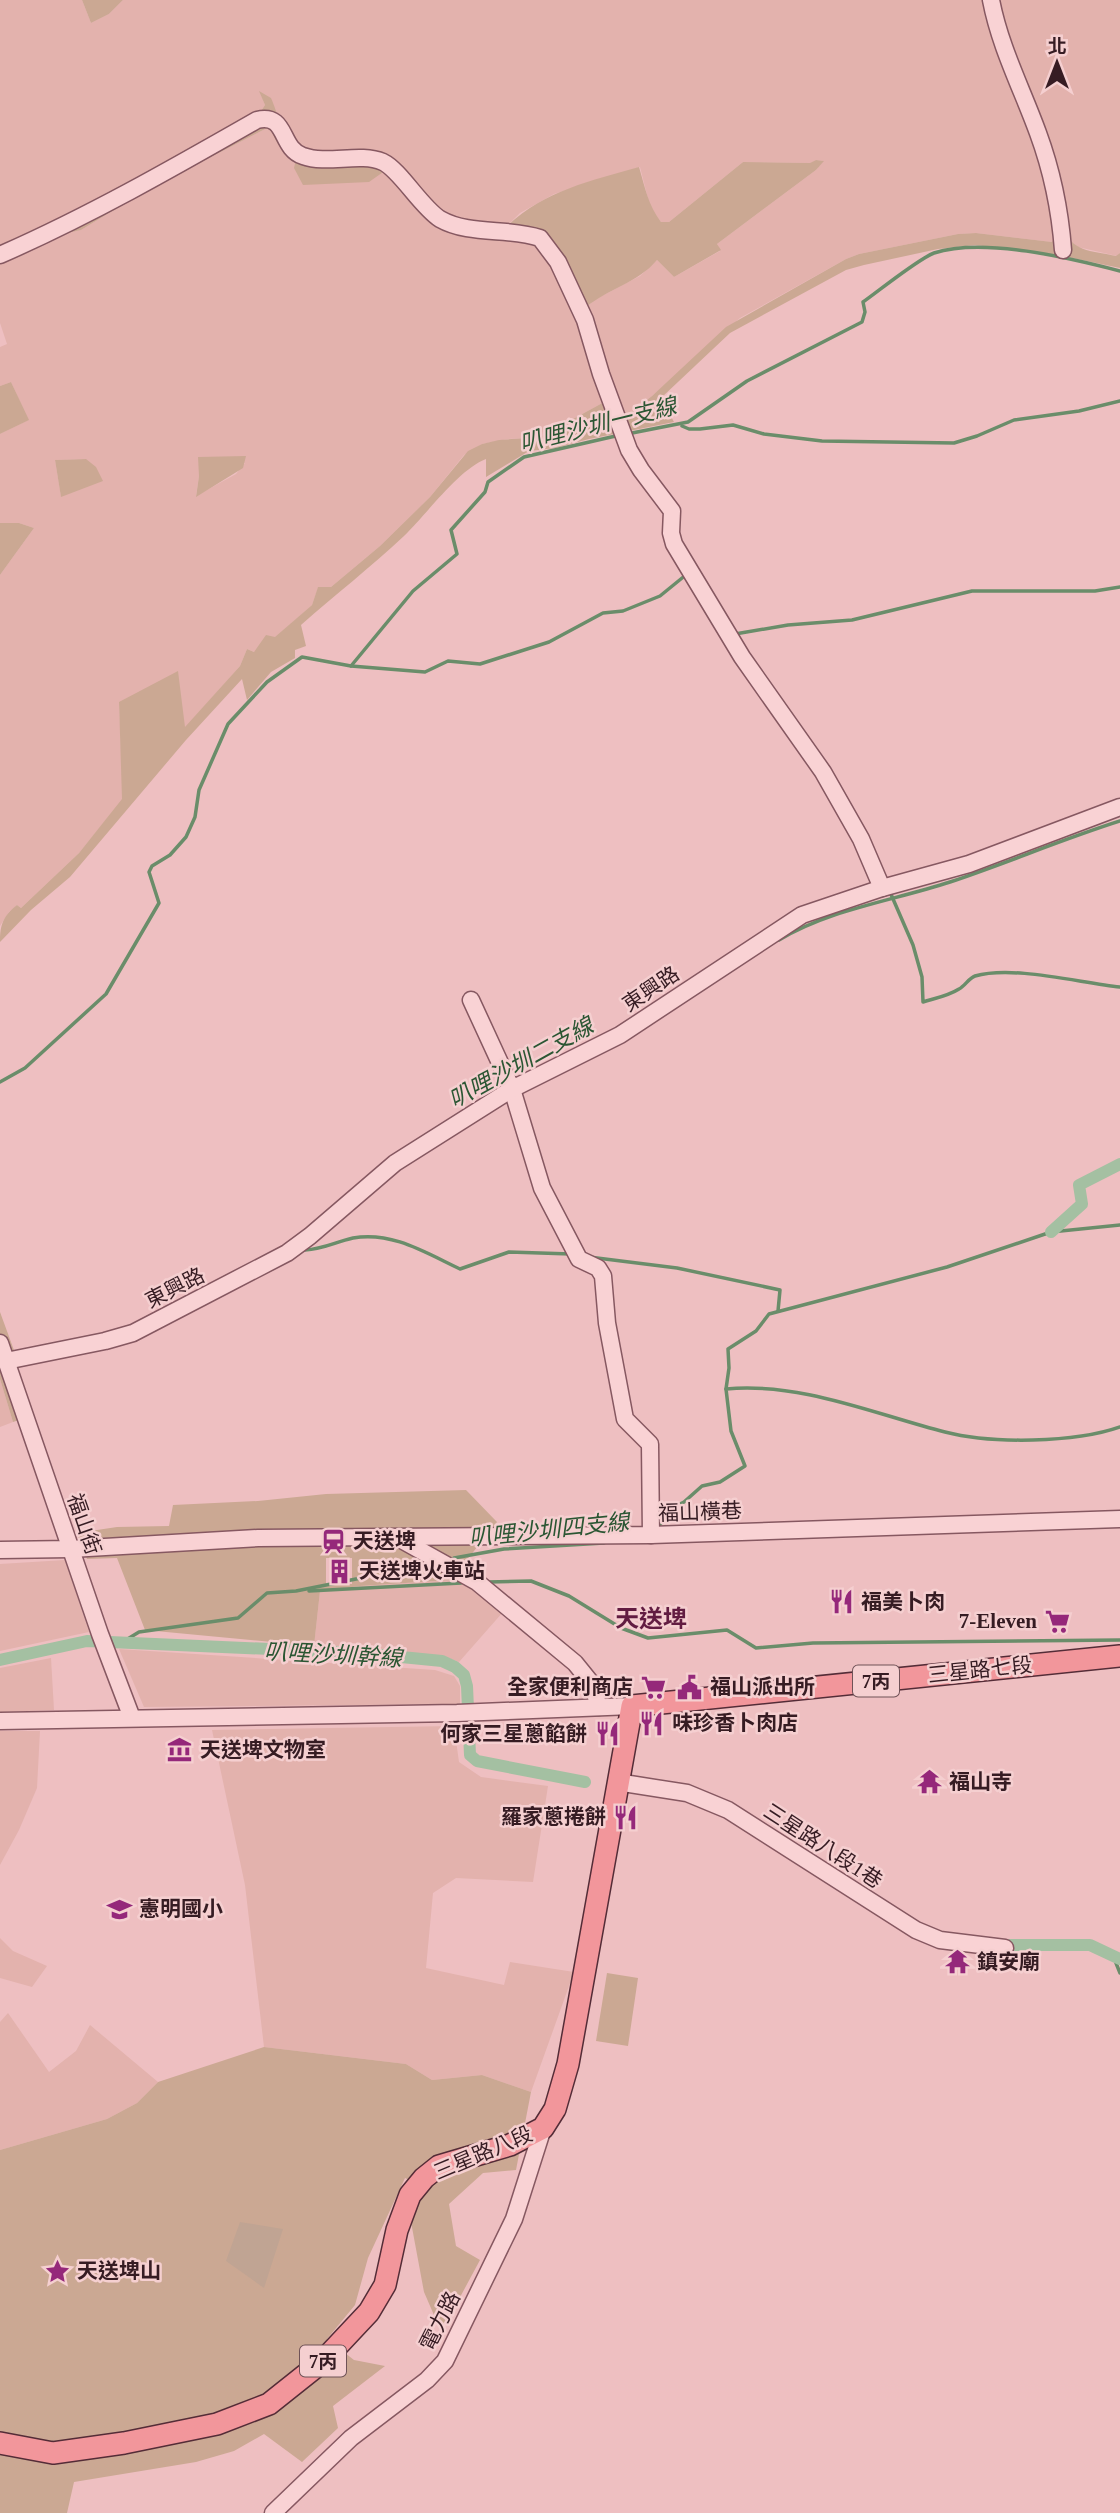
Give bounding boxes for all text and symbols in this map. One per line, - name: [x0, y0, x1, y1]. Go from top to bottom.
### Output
- north arrow: [1022, 28, 1092, 98]
- text: 北: [1047, 36, 1067, 57]
- water label: 叭哩沙圳一支線: [517, 393, 682, 457]
- street label: 東興路: [618, 961, 684, 1017]
- water label: 叭哩沙圳二支線: [445, 1012, 600, 1113]
- street label: 東興路: [141, 1263, 209, 1313]
- street label: 福山街: [62, 1490, 106, 1558]
- street label: 福山橫巷: [658, 1499, 742, 1525]
- water label: 叭哩沙圳四支線: [468, 1509, 633, 1551]
- station icon: 天送埤: [319, 1527, 347, 1555]
- place label: 天送埤: [353, 1529, 416, 1553]
- building icon: 天送埤火車站: [325, 1557, 353, 1585]
- place label: 天送埤火車站: [359, 1559, 485, 1583]
- restaurant icon: 福美卜肉: [827, 1588, 855, 1616]
- place label: 福美卜肉: [861, 1590, 945, 1614]
- district label: 天送埤: [615, 1606, 687, 1632]
- supermarket icon: 7-Eleven: [1043, 1607, 1071, 1635]
- place label: 7-Eleven: [959, 1609, 1037, 1633]
- water label: 叭哩沙圳幹線: [263, 1639, 406, 1671]
- street label: 三星路七段: [927, 1653, 1033, 1687]
- road number: 7丙: [853, 1666, 899, 1696]
- supermarket icon: 全家便利商店: [639, 1673, 667, 1701]
- public building icon: 福山派出所: [676, 1673, 704, 1701]
- place label: 全家便利商店: [507, 1675, 633, 1699]
- place label: 福山派出所: [710, 1675, 815, 1699]
- restaurant icon: 味珍香卜肉店: [638, 1709, 666, 1737]
- place label: 味珍香卜肉店: [672, 1711, 798, 1735]
- restaurant icon: 何家三星蔥餡餅: [593, 1720, 621, 1748]
- place label: 何家三星蔥餡餅: [440, 1722, 587, 1746]
- museum icon: 天送埤文物室: [166, 1736, 194, 1764]
- place label: 天送埤文物室: [200, 1738, 326, 1762]
- temple icon: 福山寺: [915, 1768, 943, 1796]
- place label: 福山寺: [949, 1770, 1012, 1794]
- street label: 三星路八段1巷: [759, 1799, 887, 1893]
- restaurant icon: 羅家蔥捲餅: [612, 1803, 640, 1831]
- place label: 羅家蔥捲餅: [501, 1805, 606, 1829]
- school or university icon: 憲明國小: [105, 1895, 133, 1923]
- place label: 憲明國小: [139, 1897, 223, 1921]
- temple icon: 鎮安廟: [943, 1948, 971, 1976]
- place label: 鎮安廟: [977, 1950, 1040, 1974]
- street label: 三星路八段: [430, 2121, 536, 2185]
- place icon: 天送埤山: [43, 2257, 71, 2285]
- place label: 天送埤山: [77, 2259, 161, 2283]
- street label: 電力路: [415, 2287, 465, 2355]
- road number: 7丙: [300, 2346, 346, 2376]

